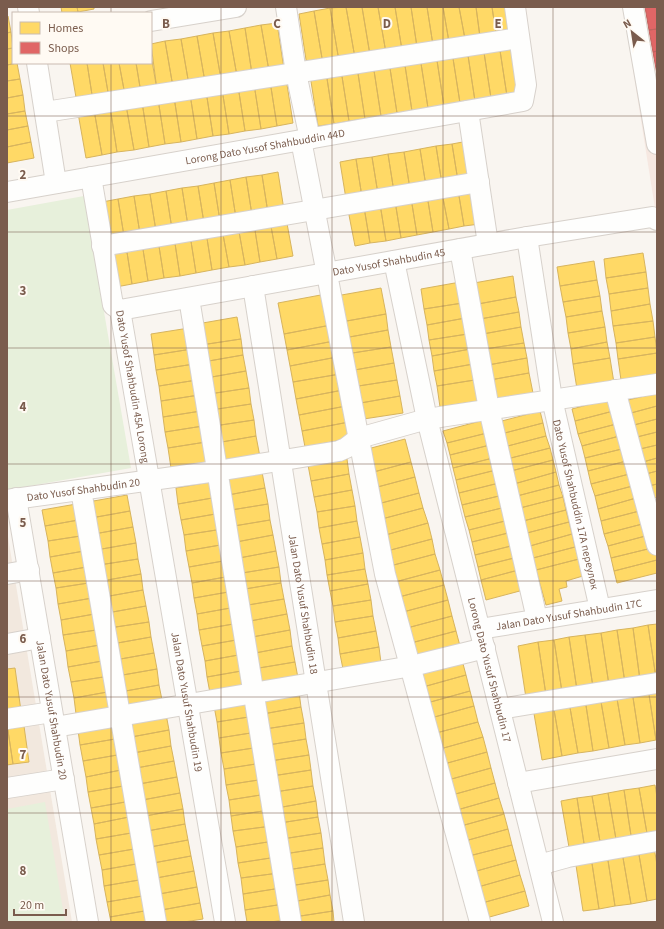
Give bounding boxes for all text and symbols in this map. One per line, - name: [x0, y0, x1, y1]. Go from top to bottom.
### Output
- legend: [12, 12, 152, 64]
- north arrow: [612, 12, 652, 52]
- text: B: [162, 15, 170, 33]
- text: C: [273, 15, 281, 33]
- text: D: [383, 15, 391, 33]
- text: E: [494, 15, 502, 33]
- text: N: [620, 15, 634, 32]
- text: Homes: [48, 20, 83, 37]
- text: Shops: [48, 40, 79, 57]
- street label: Lorong Dato Yusof Shahbuddin 44D: [184, 125, 346, 168]
- text: 2: [20, 166, 27, 184]
- street label: Dato Yusof Shahbudin 45: [331, 244, 446, 279]
- text: 3: [20, 282, 27, 300]
- street label: Dato Yusof Shahbudin 45A Lorong: [113, 309, 154, 464]
- text: 4: [20, 398, 27, 416]
- street label: Dato Yusof Shahbuddin 17A переулок: [549, 418, 603, 591]
- street label: Dato Yusof Shahbudin 20: [26, 474, 141, 505]
- text: 5: [20, 514, 27, 532]
- street label: Jalan Dato Yusuf Shahbudin 18: [285, 533, 322, 676]
- street label: Jalan Dato Yusuf Shahbudin 17C: [495, 595, 643, 634]
- street label: Lorong Dato Yusuf Shahbudin 17: [464, 596, 515, 744]
- text: 6: [20, 630, 27, 648]
- street label: Jalan Dato Yusuf Shahbudin 19: [168, 631, 207, 773]
- street label: Jalan Dato Yusuf Shahbudin 20: [33, 639, 71, 781]
- text: 7: [20, 746, 27, 764]
- text: 8: [20, 862, 27, 880]
- scale bar: [14, 891, 66, 917]
- text: 20 m: [20, 897, 44, 914]

